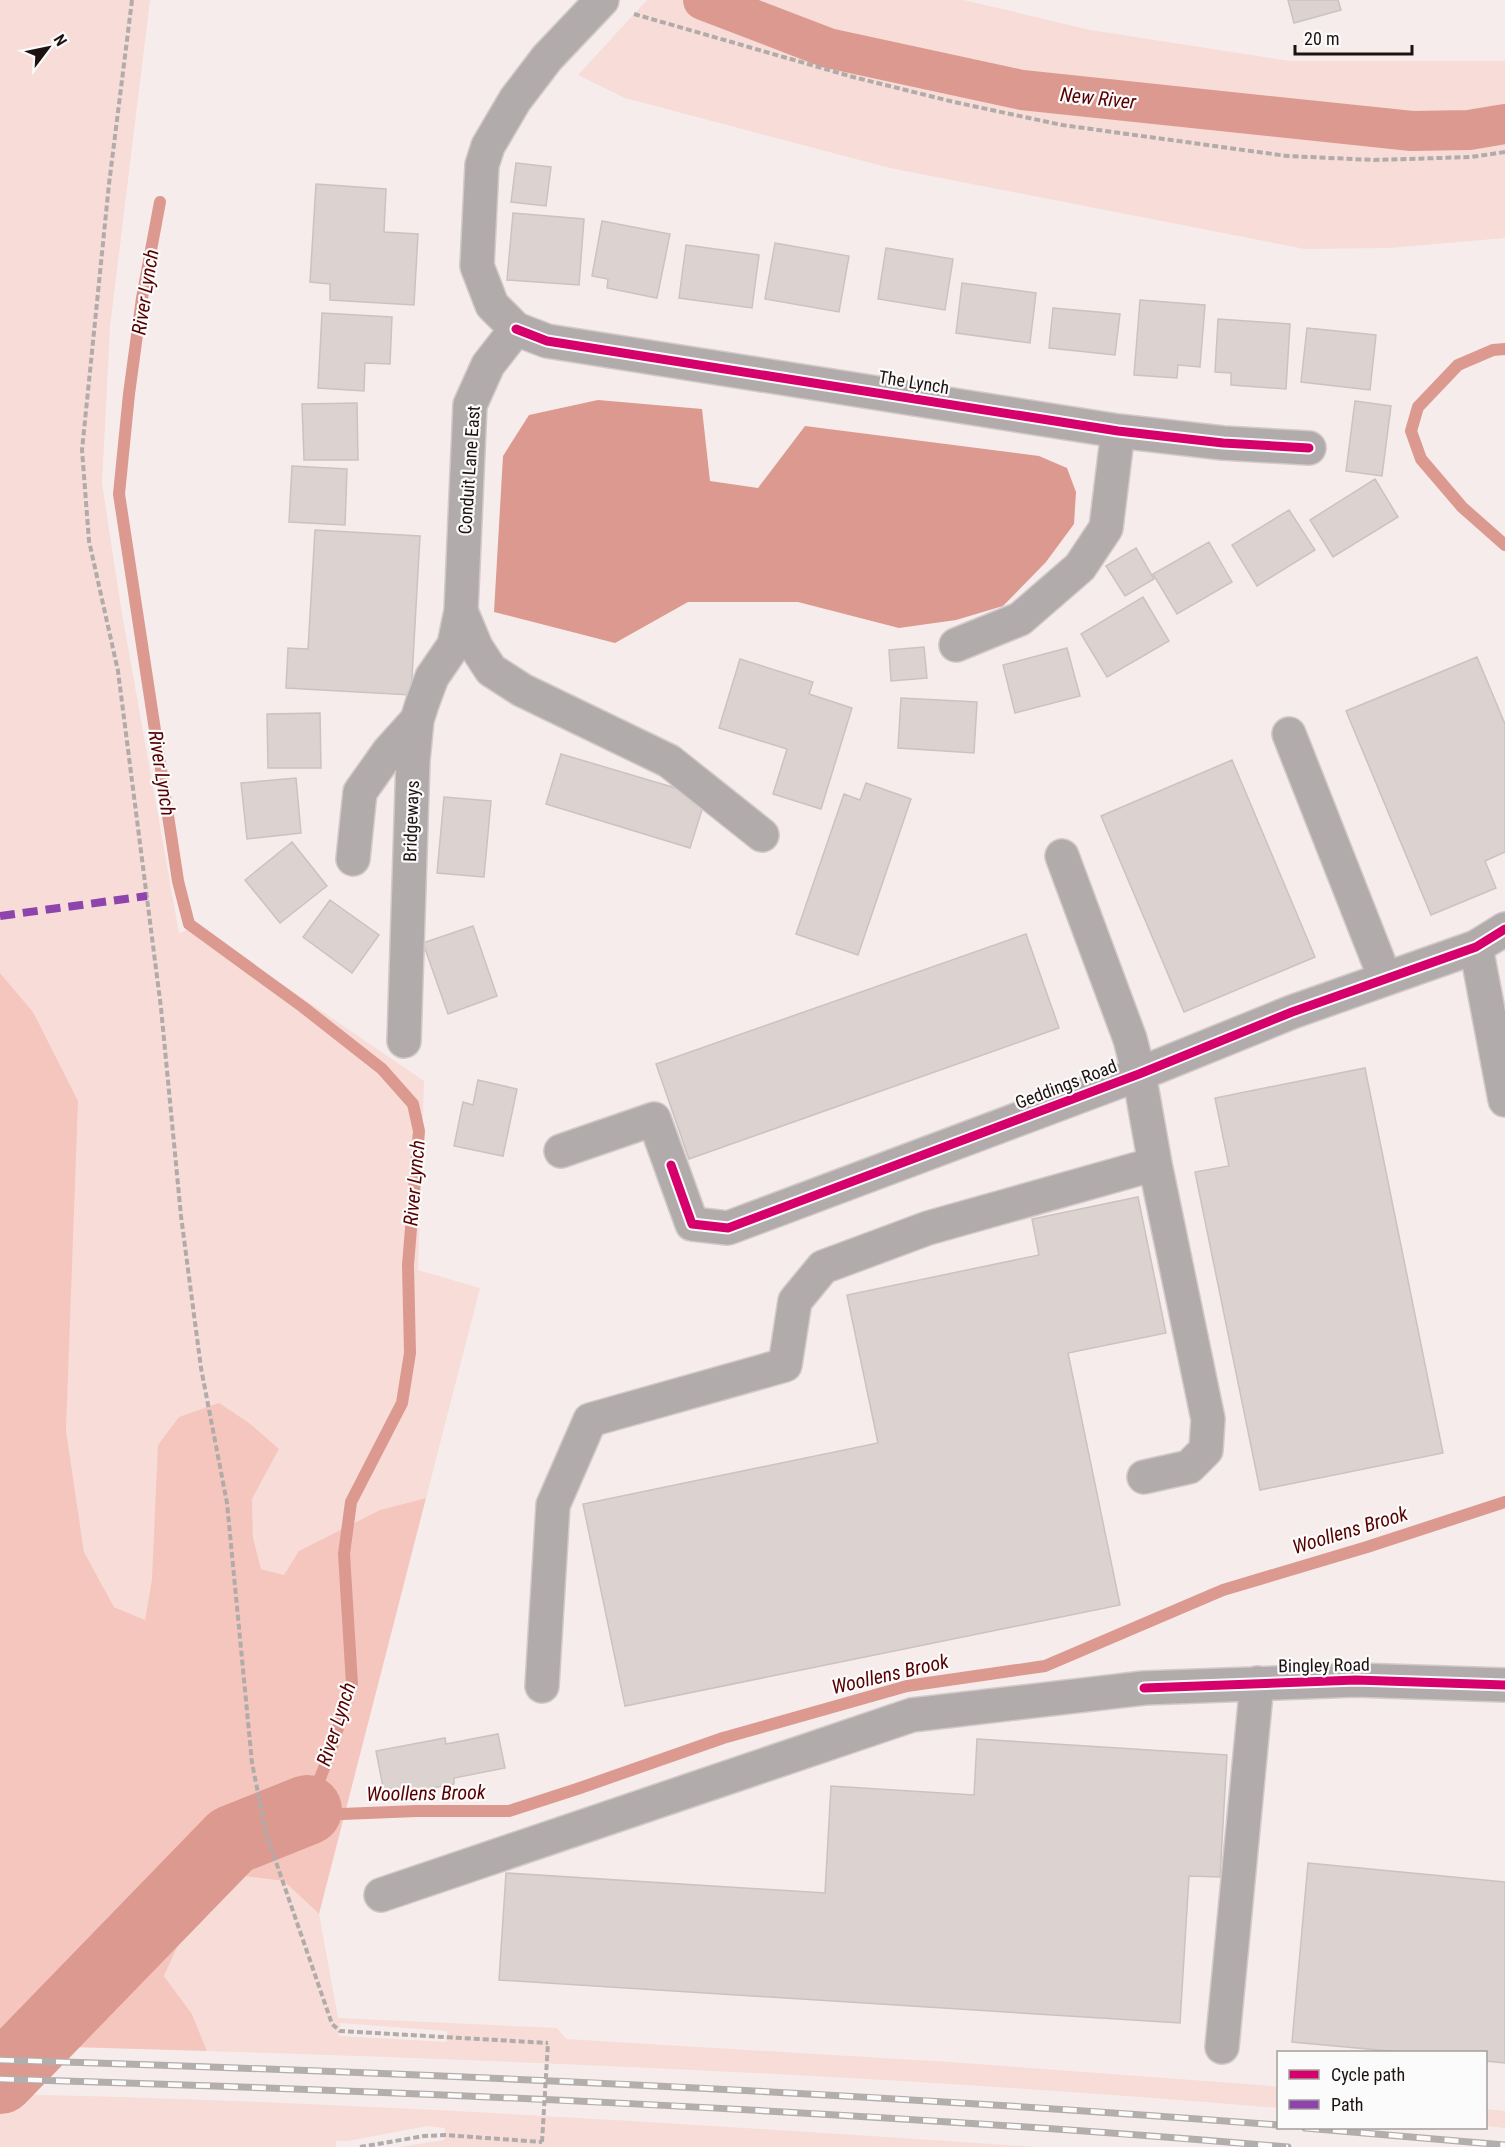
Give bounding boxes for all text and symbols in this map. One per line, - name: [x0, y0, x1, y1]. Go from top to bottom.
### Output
- north arrow: [18, 18, 78, 78]
- scale bar: [1295, 18, 1412, 56]
- text: 20 m: [1304, 28, 1339, 49]
- text: N: [50, 31, 71, 50]
- water label: New River: [1059, 82, 1138, 114]
- water label: River Lynch: [126, 248, 164, 336]
- street label: The Lynch: [877, 366, 951, 398]
- street label: Conduit Lane East: [454, 405, 484, 535]
- water label: River Lynch: [143, 729, 181, 817]
- street label: Bridgeways: [399, 780, 423, 862]
- street label: Geddings Road: [1012, 1055, 1120, 1113]
- water label: River Lynch: [398, 1139, 430, 1227]
- water label: Woollens Brook: [1289, 1501, 1412, 1559]
- water label: Woollens Brook: [829, 1649, 952, 1699]
- street label: Bingley Road: [1278, 1654, 1370, 1676]
- water label: River Lynch: [311, 1679, 361, 1769]
- water label: Woollens Brook: [366, 1780, 487, 1806]
- legend: [1277, 2051, 1487, 2129]
- text: Cycle path: [1331, 2064, 1405, 2085]
- text: Path: [1331, 2094, 1364, 2115]

